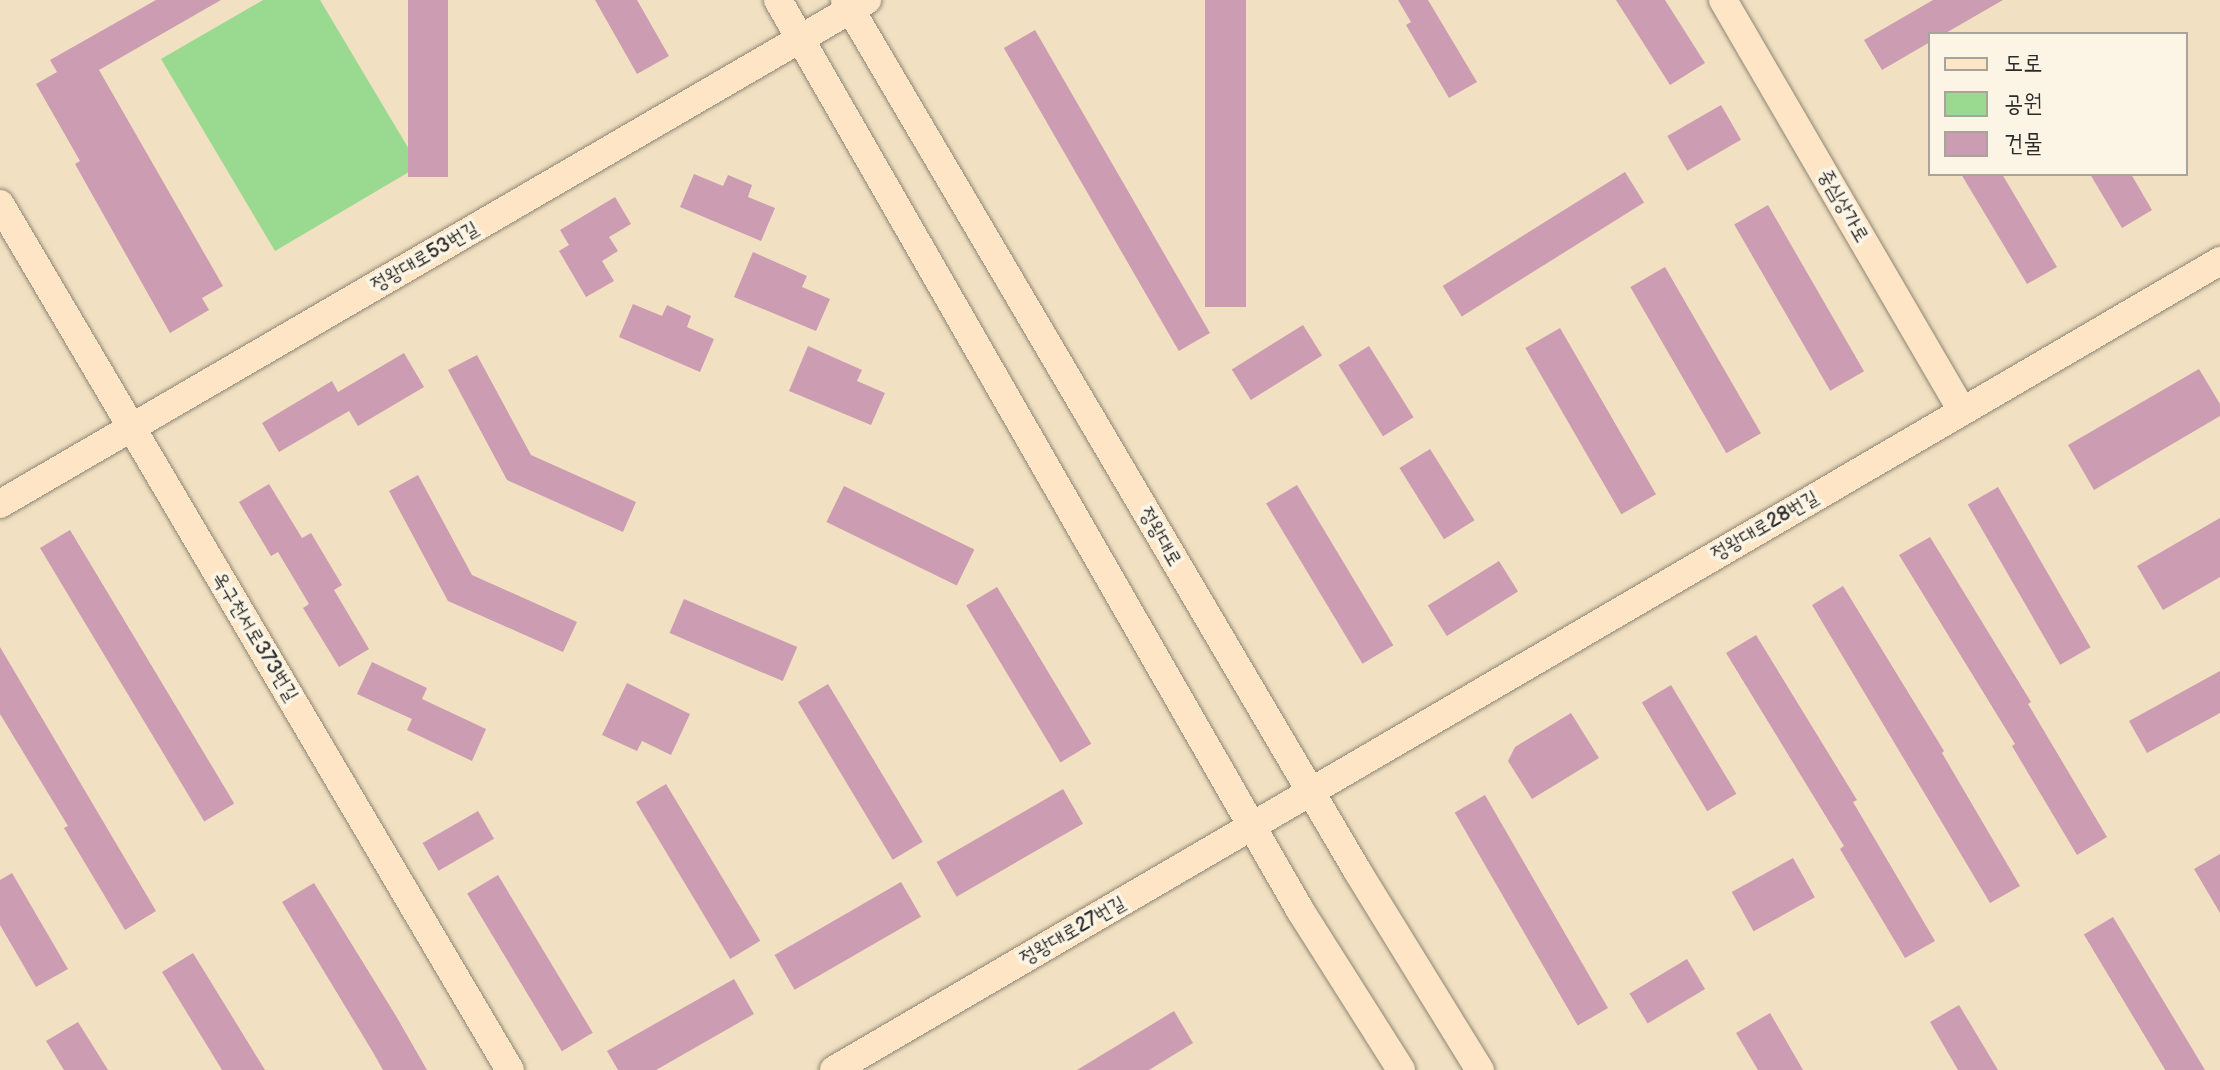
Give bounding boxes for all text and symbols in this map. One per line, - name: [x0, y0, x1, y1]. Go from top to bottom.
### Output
- legend: [1928, 32, 2188, 176]
- text: 도로: [2004, 49, 2043, 78]
- text: 공원: [2004, 89, 2043, 118]
- text: 건물: [2004, 129, 2043, 158]
- street label: 중심상가로: [1812, 165, 1874, 247]
- street label: 정왕대로53번길: [367, 217, 483, 297]
- street label: 정왕대로28번길: [1707, 486, 1823, 566]
- street label: 정왕대로: [1134, 503, 1186, 571]
- street label: 옥구천서로373번길: [207, 568, 303, 706]
- street label: 정왕대로27번길: [1016, 891, 1130, 971]

